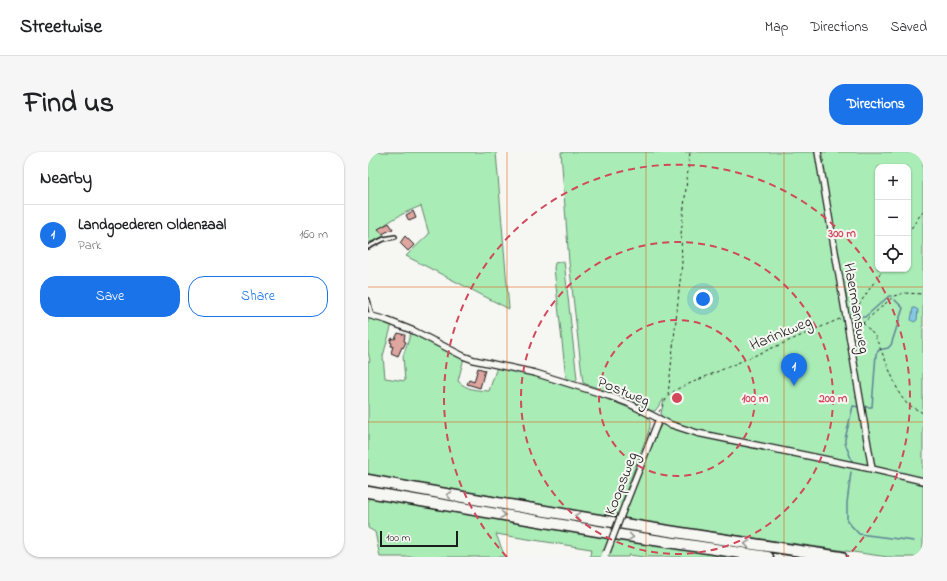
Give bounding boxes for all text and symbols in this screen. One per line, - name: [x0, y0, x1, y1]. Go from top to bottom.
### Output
- text: Streetwise: [20, 14, 102, 41]
- text: Map: [765, 17, 788, 38]
- text: Directions: [810, 17, 868, 38]
- text: Saved: [890, 17, 927, 38]
- text: Find us: [24, 84, 114, 125]
- button: Directions: [829, 84, 923, 125]
- map controls: [875, 164, 911, 272]
- button: +: [875, 164, 911, 200]
- text: Nearby: [40, 166, 92, 191]
- button: −: [875, 200, 911, 236]
- text: Landgoederen Oldenzaal: [78, 214, 226, 236]
- text: 1: [51, 225, 55, 244]
- text: 160 m: [299, 225, 328, 244]
- text: 300 m: [827, 225, 857, 243]
- text: Park: [78, 236, 102, 255]
- button: locate: [875, 236, 911, 272]
- street label: Haermansweg: [836, 261, 876, 356]
- button: Save: [40, 276, 180, 317]
- button: Share: [188, 276, 328, 317]
- your location: [693, 289, 713, 309]
- street label: Harinkweg: [746, 310, 816, 358]
- pin: 1: [781, 353, 807, 386]
- street label: Postweg: [593, 370, 653, 413]
- text: 100 m: [742, 390, 769, 408]
- text: 200 m: [818, 390, 848, 408]
- centre of rings: [670, 391, 684, 405]
- street label: Koopsweg: [599, 449, 645, 519]
- one-way arrow: [446, 491, 452, 500]
- one-way arrow: [500, 510, 506, 519]
- one-way arrow: [574, 512, 581, 521]
- scale bar: [380, 529, 458, 548]
- text: 100 m: [386, 530, 410, 546]
- one-way arrow: [628, 532, 634, 541]
- one-way arrow: [744, 540, 750, 549]

